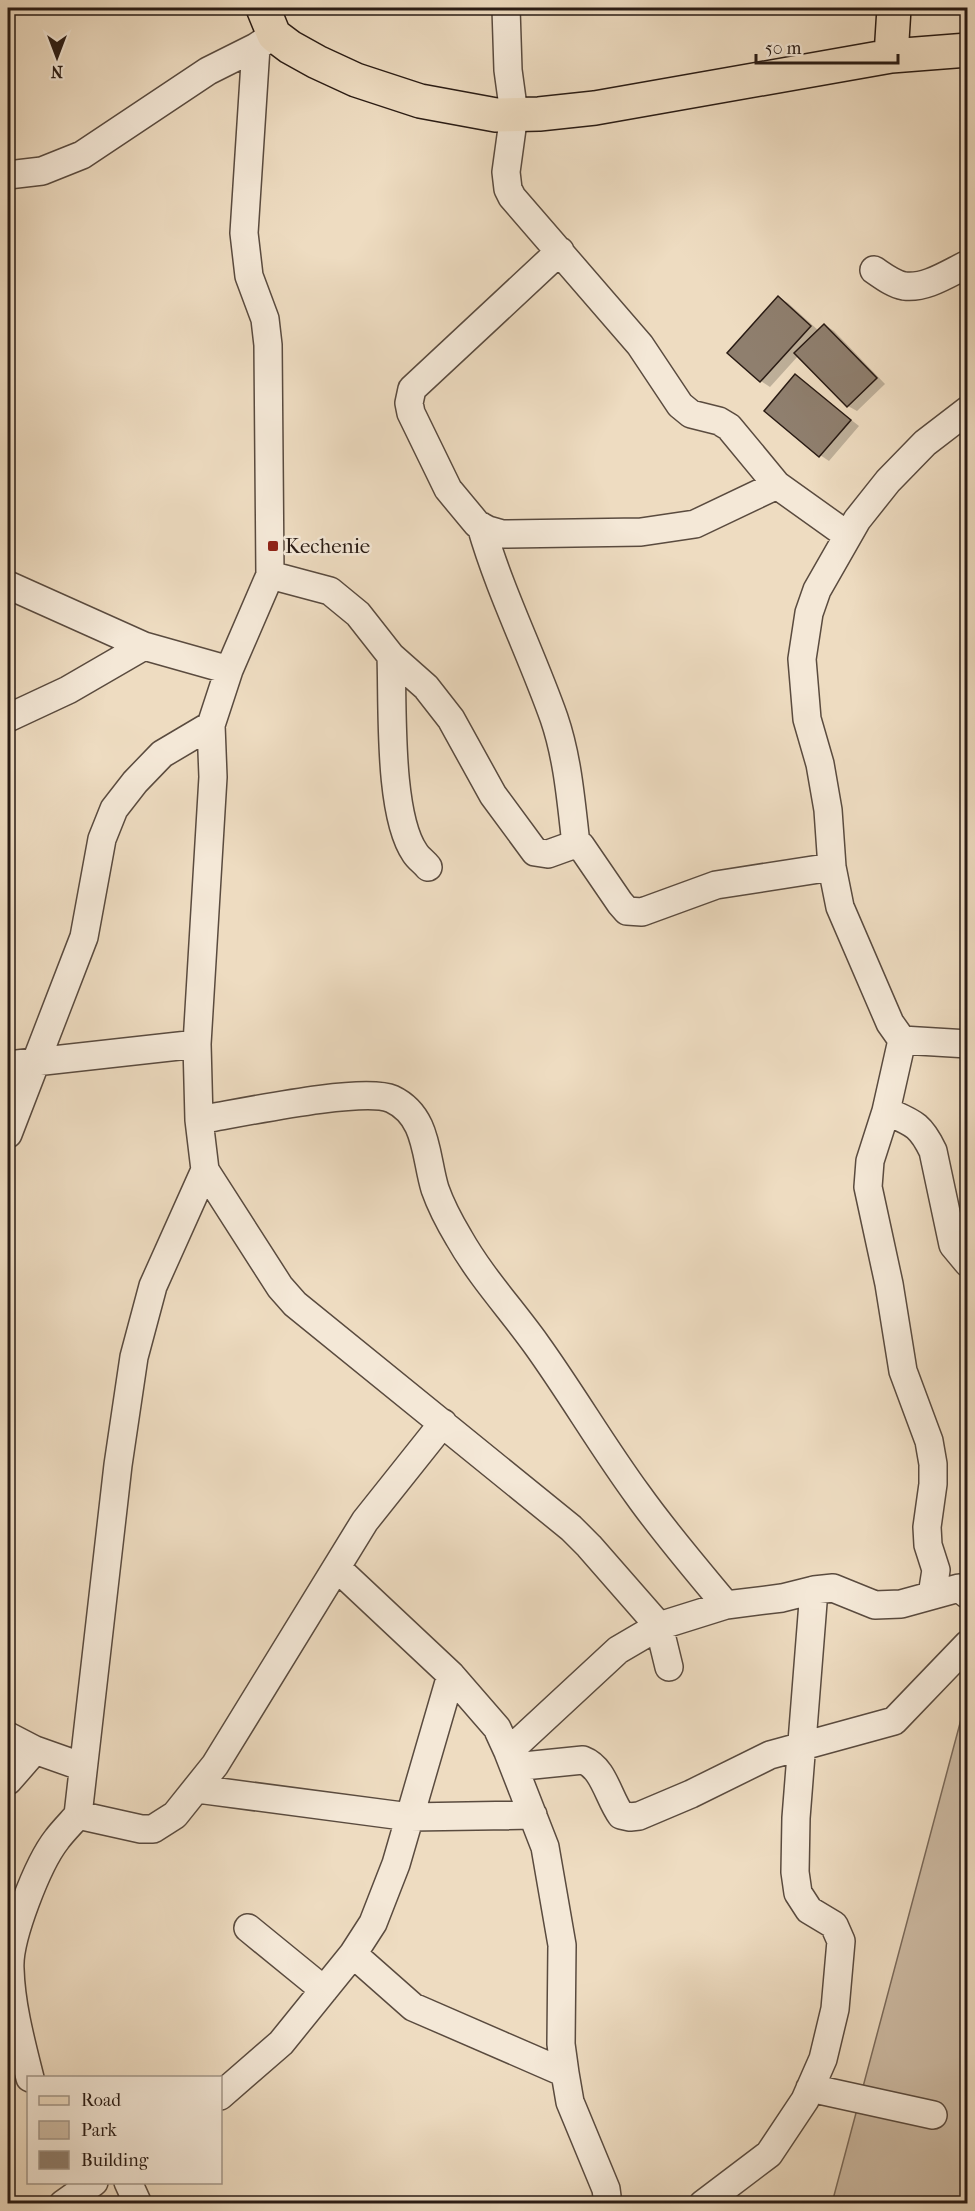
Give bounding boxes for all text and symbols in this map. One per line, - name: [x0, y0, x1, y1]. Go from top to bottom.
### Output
- north arrow: [27, 27, 87, 87]
- scale bar: [756, 27, 898, 65]
- text: 50 m: [765, 38, 802, 59]
- text: N: [50, 62, 63, 81]
- place label: Kechenie: [285, 534, 370, 558]
- marker: Kechenie: [266, 539, 280, 553]
- legend: [27, 2076, 222, 2184]
- text: Road: [81, 2090, 121, 2111]
- text: Park: [81, 2120, 118, 2141]
- text: Building: [81, 2150, 149, 2171]

